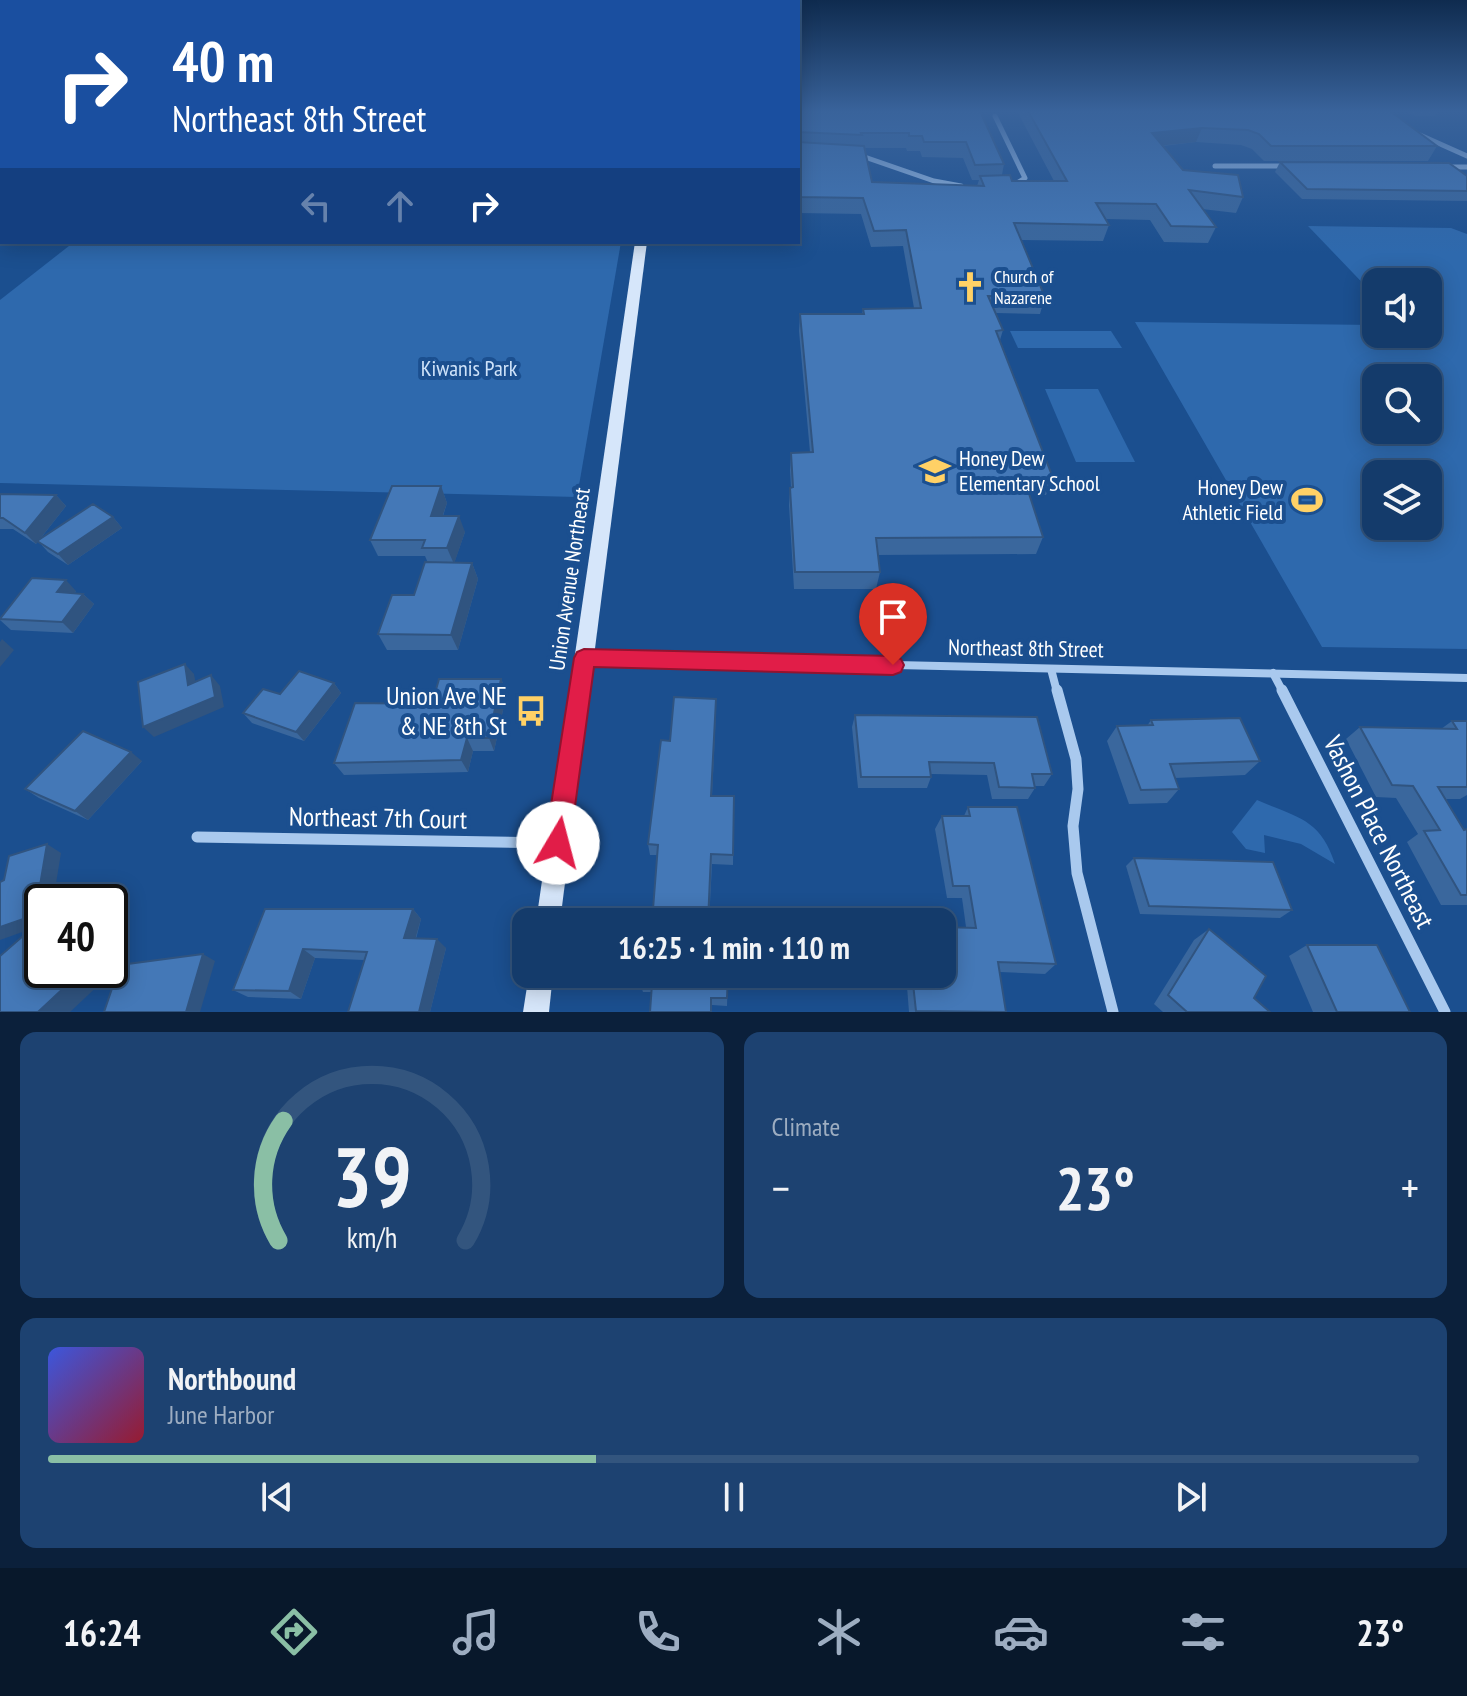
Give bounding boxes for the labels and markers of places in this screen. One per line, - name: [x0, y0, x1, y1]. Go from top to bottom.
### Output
- place label: Church of Nazarene: [994, 265, 1055, 309]
- church icon: Church of Nazarene: [953, 270, 987, 304]
- place label: Honey Dew Elementary School: [959, 444, 1101, 497]
- school or university icon: Honey Dew Elementary School: [918, 454, 952, 488]
- place label: Honey Dew Athletic Field: [1182, 473, 1283, 526]
- sports icon: Honey Dew Athletic Field: [1290, 483, 1324, 517]
- pin: [859, 583, 927, 665]
- place label: Union Ave NE & NE 8th St: [386, 679, 507, 742]
- bus stop icon: Union Ave NE & NE 8th St: [514, 694, 548, 728]

